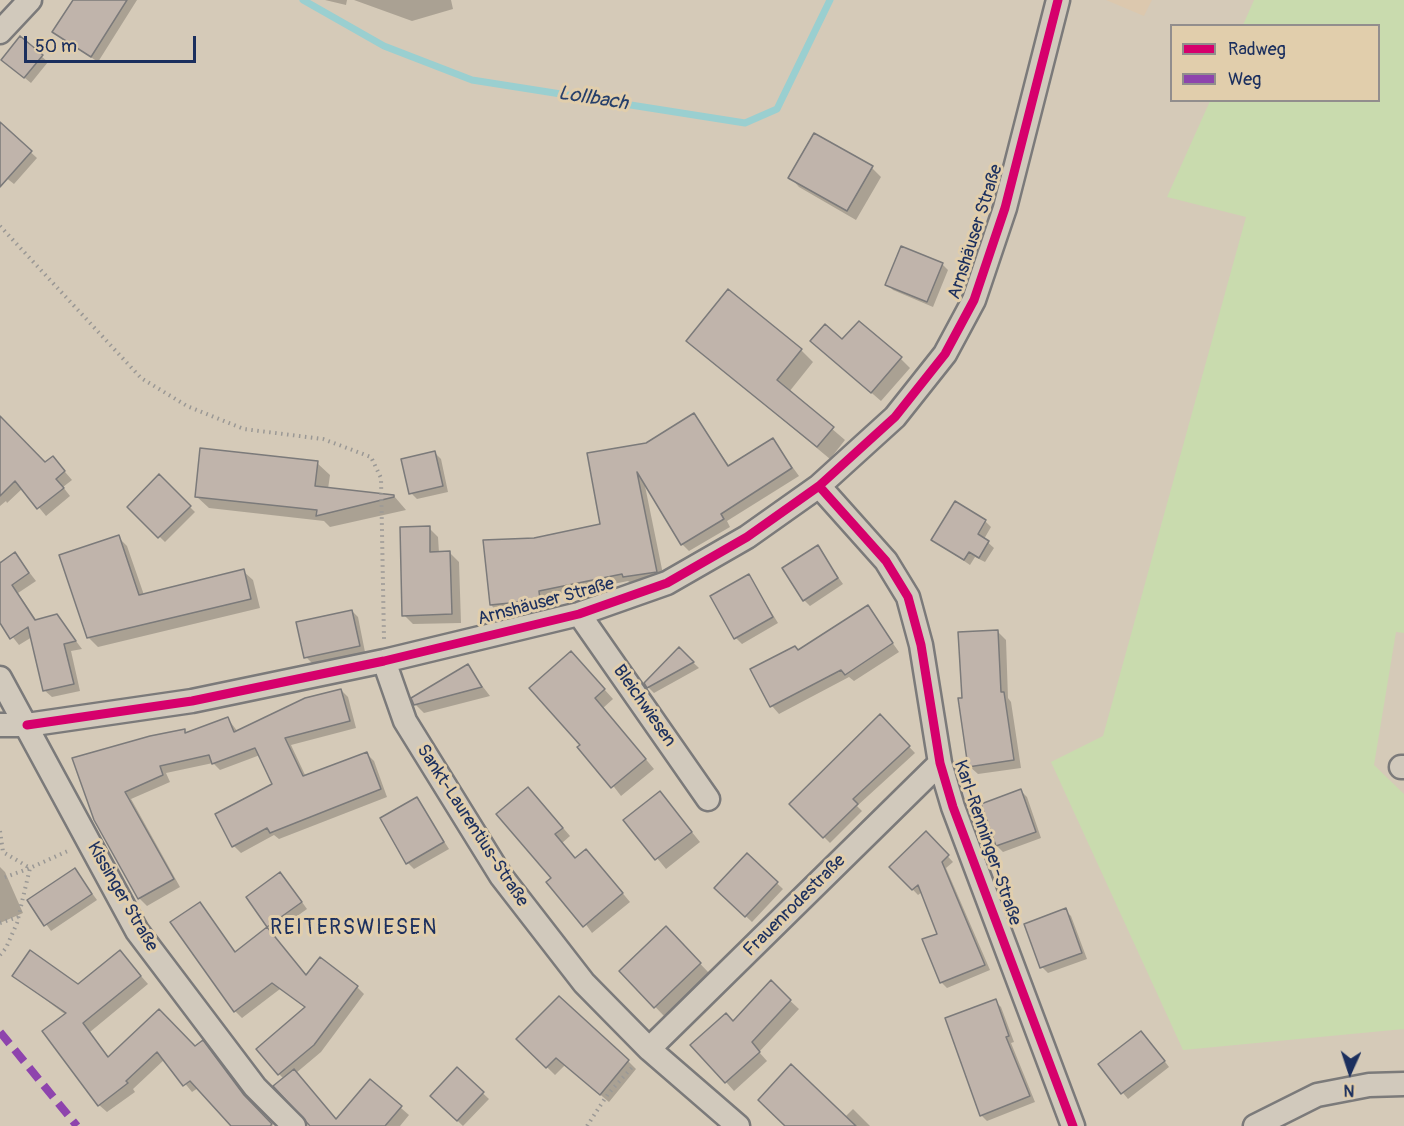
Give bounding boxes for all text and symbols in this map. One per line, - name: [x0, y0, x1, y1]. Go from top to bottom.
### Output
- scale bar: [27, 24, 200, 62]
- legend: [1170, 24, 1380, 102]
- text: 50 m: [35, 35, 77, 58]
- text: Radweg: [1228, 38, 1286, 61]
- text: Weg: [1228, 68, 1261, 91]
- water label: Lollbach: [556, 82, 630, 116]
- street label: Arnshäuser Straße: [944, 162, 1008, 302]
- street label: Arnshäuser Straße: [475, 573, 617, 631]
- street label: Bleichwiesen: [608, 661, 680, 751]
- street label: Sankt-Laurentius-Straße: [411, 741, 533, 911]
- street label: Karl-Renninger-Straße: [949, 758, 1025, 928]
- street label: Kissinger Straße: [82, 838, 162, 956]
- street label: Frauenrodestraße: [739, 850, 851, 962]
- district label: REITERSWIESEN: [270, 916, 438, 942]
- north arrow: [1320, 1042, 1380, 1102]
- text: N: [1343, 1080, 1355, 1100]

